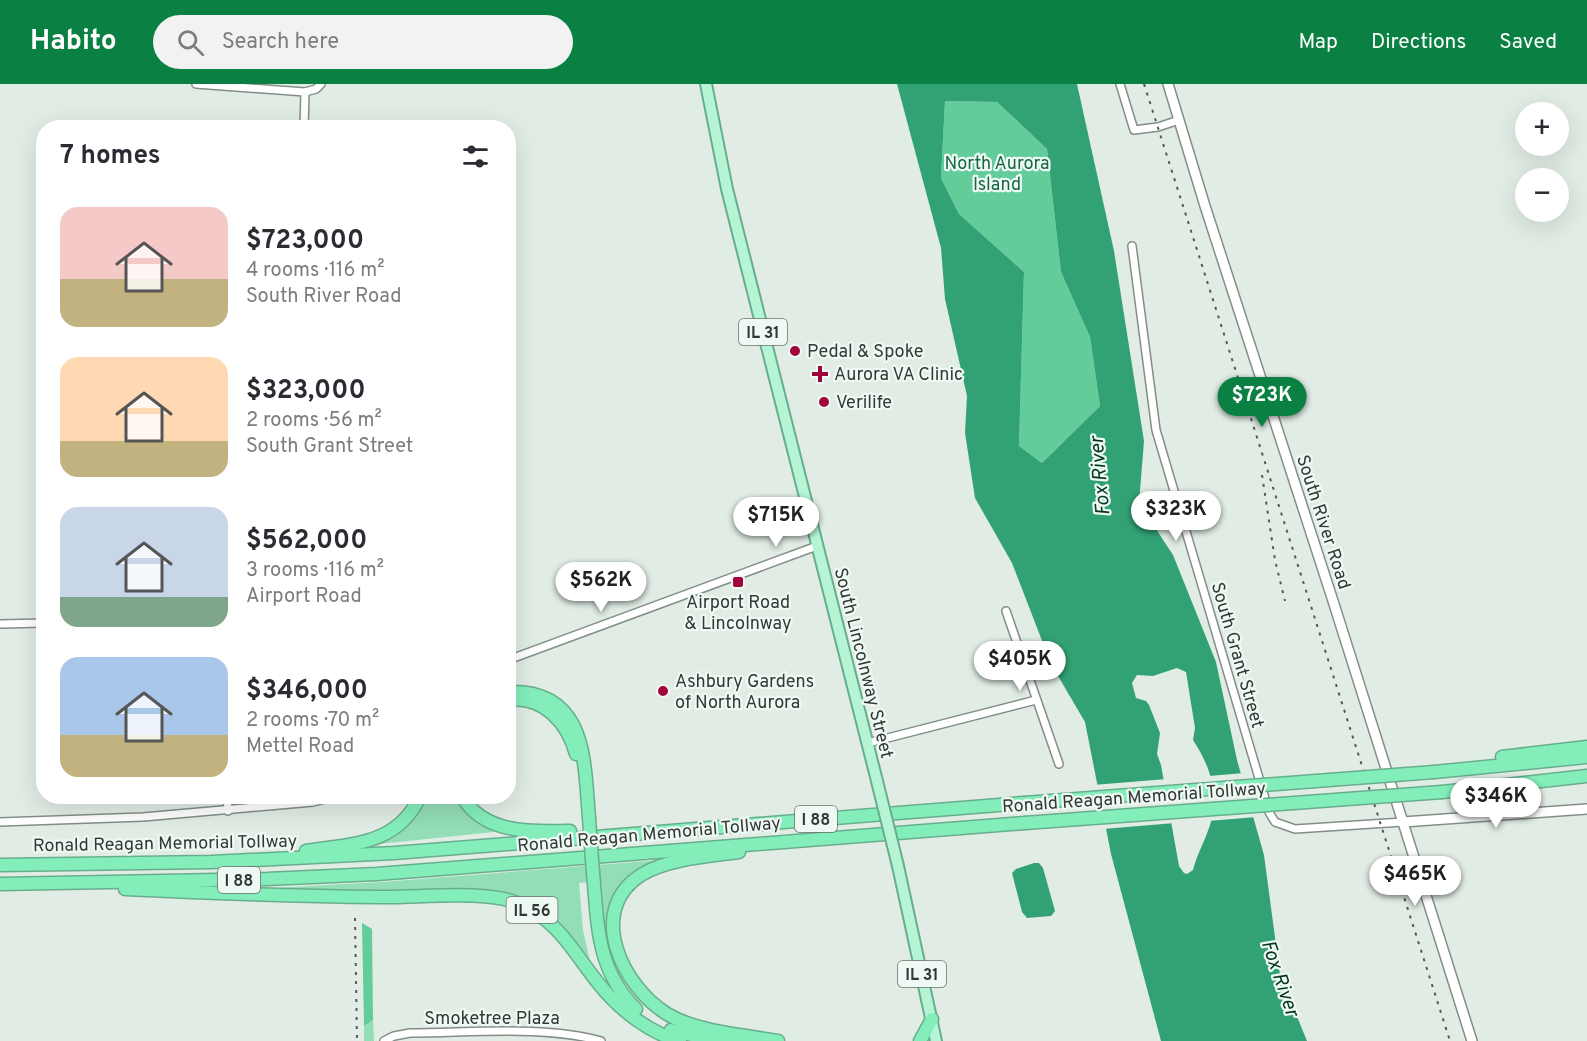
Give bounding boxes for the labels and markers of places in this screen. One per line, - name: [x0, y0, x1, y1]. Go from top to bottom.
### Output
- place label: Pedal & Spoke: [807, 341, 923, 364]
- marker: Pedal & Spoke: [788, 344, 802, 358]
- place label: Aurora VA Clinic: [834, 364, 963, 387]
- marker: Aurora VA Clinic: [811, 365, 829, 383]
- pin: $723K: [1220, 377, 1304, 428]
- place label: Verilife: [836, 392, 892, 415]
- marker: Verilife: [817, 395, 831, 409]
- pin: $323K: [1134, 491, 1218, 542]
- pin: $715K: [734, 497, 818, 548]
- pin: $562K: [559, 562, 643, 613]
- marker: Airport Road & Lincolnway: [731, 575, 745, 589]
- place label: Airport Road & Lincolnway: [685, 592, 791, 636]
- pin: $405K: [978, 641, 1062, 692]
- place label: Ashbury Gardens of North Aurora: [675, 671, 814, 715]
- marker: Ashbury Gardens of North Aurora: [656, 684, 670, 698]
- pin: $346K: [1454, 778, 1538, 829]
- pin: $465K: [1373, 856, 1457, 907]

